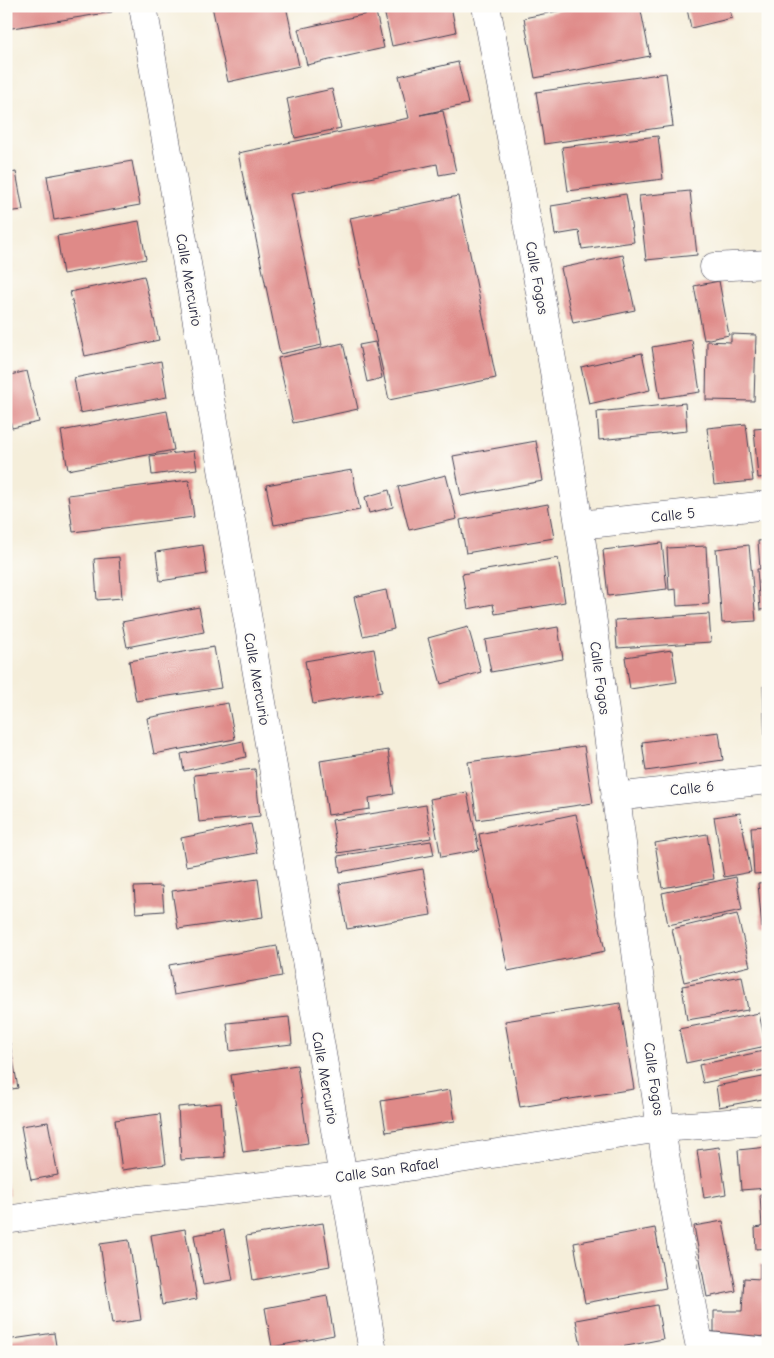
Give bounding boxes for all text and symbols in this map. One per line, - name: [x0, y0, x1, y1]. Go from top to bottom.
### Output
- street label: Calle Mercurio: [172, 232, 206, 328]
- street label: Calle Fogos: [522, 240, 552, 316]
- street label: Calle 5: [650, 504, 696, 526]
- street label: Calle Mercurio: [240, 631, 274, 727]
- street label: Calle Fogos: [586, 640, 614, 716]
- street label: Calle 6: [669, 777, 715, 799]
- street label: Calle Mercurio: [308, 1030, 342, 1126]
- street label: Calle Fogos: [640, 1041, 668, 1117]
- street label: Calle San Rafael: [334, 1154, 440, 1186]

